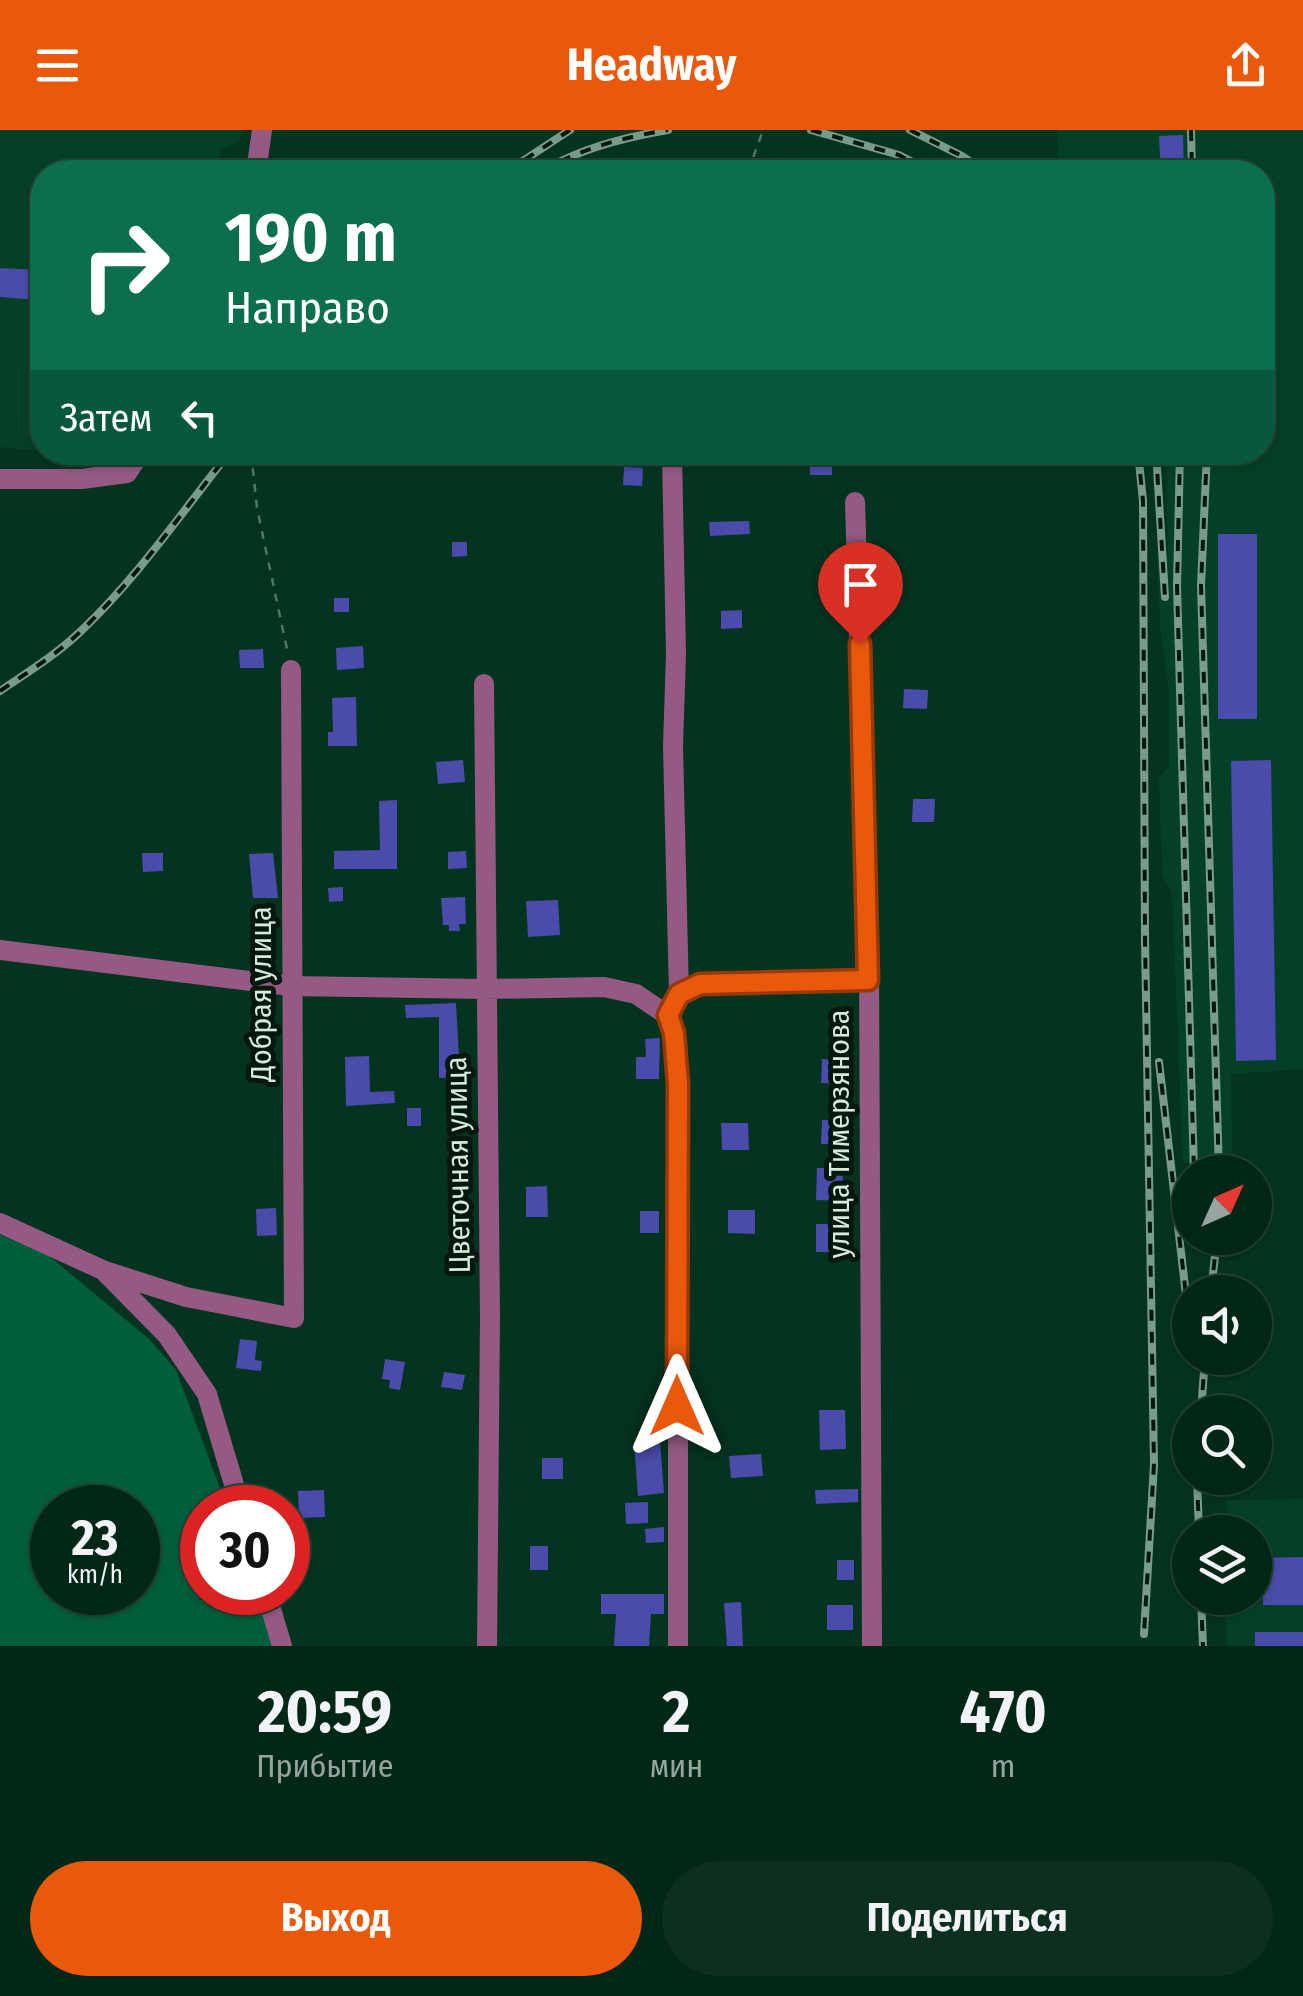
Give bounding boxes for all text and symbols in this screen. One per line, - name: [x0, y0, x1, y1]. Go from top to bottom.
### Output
- icon: menu: [30, 38, 85, 93]
- text: Headway: [567, 38, 736, 92]
- icon: share: [1218, 38, 1273, 93]
- text: 190 m: [225, 196, 397, 280]
- icon: right: [60, 200, 190, 330]
- text: Направо: [225, 281, 390, 335]
- icon: left: [172, 390, 227, 445]
- text: Затем: [60, 395, 152, 441]
- pin: [818, 542, 903, 645]
- icon: arrive: [833, 557, 888, 612]
- street label: Добрая улица: [243, 906, 279, 1083]
- street label: улица Тимерзянова: [821, 1010, 857, 1258]
- street label: Цветочная улица: [438, 1056, 478, 1274]
- north arrow: [1172, 1155, 1272, 1255]
- map controls: [1172, 1155, 1272, 1615]
- button: sound: [1172, 1275, 1272, 1375]
- position arrow: [625, 1354, 729, 1458]
- button: search: [1172, 1395, 1272, 1495]
- speed limit sign: 30: [180, 1485, 310, 1615]
- text: 23: [72, 1508, 118, 1568]
- button: layers: [1172, 1515, 1272, 1615]
- text: km/h: [67, 1560, 123, 1590]
- text: 20:59: [258, 1676, 392, 1748]
- text: 2: [663, 1676, 690, 1748]
- text: 470: [959, 1676, 1047, 1748]
- text: Прибытие: [256, 1747, 394, 1785]
- text: мин: [650, 1747, 703, 1785]
- text: m: [991, 1747, 1015, 1785]
- button: Выход: [30, 1861, 642, 1976]
- button: Поделиться: [662, 1861, 1273, 1976]

